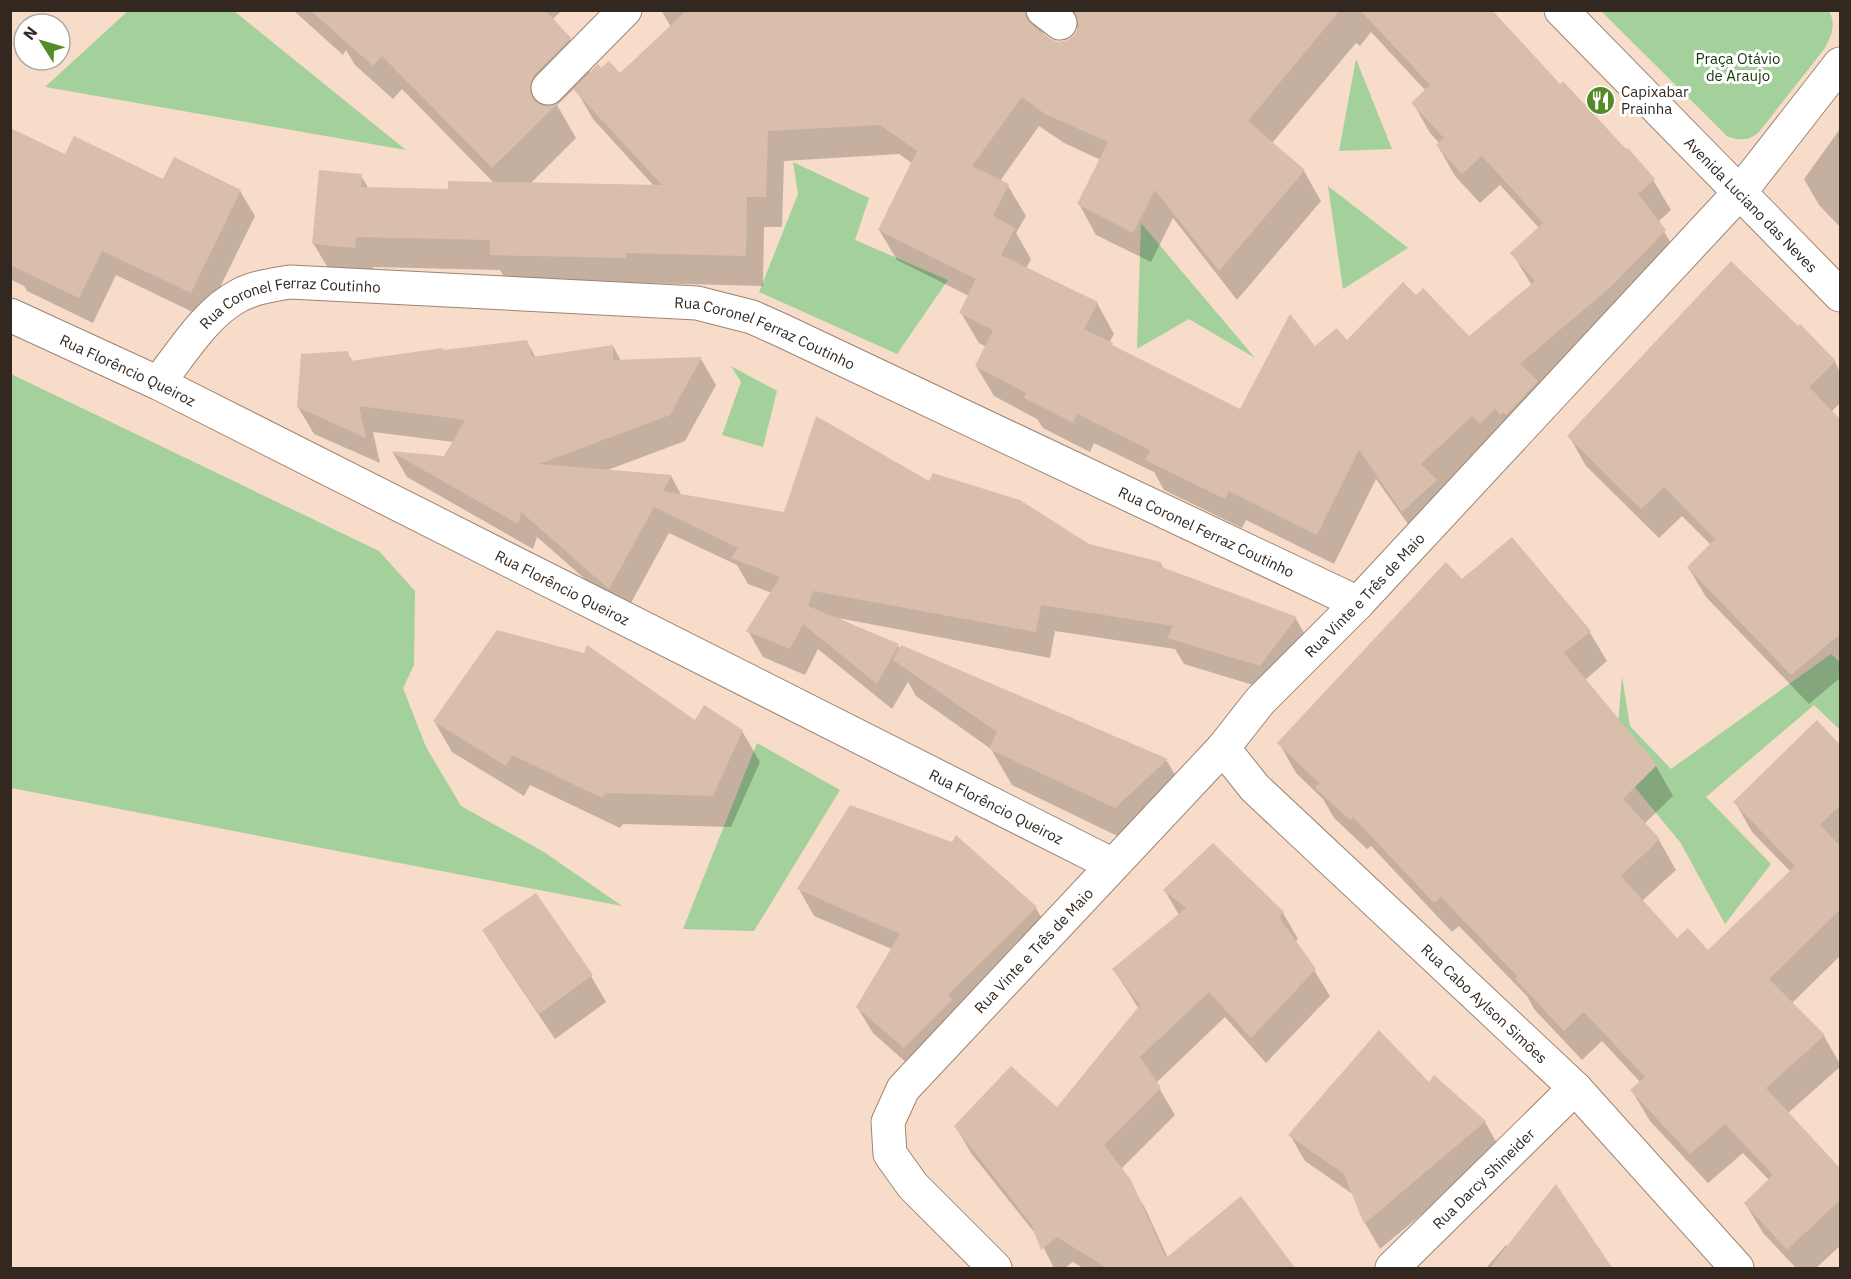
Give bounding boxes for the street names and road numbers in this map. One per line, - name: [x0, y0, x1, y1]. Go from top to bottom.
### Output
- street label: Avenida Luciano das Neves: [1681, 133, 1822, 276]
- street label: Rua Coronel Ferraz Coutinho: [195, 273, 381, 333]
- street label: Rua Coronel Ferraz Coutinho: [674, 292, 858, 373]
- street label: Rua Florêncio Queiroz: [57, 330, 199, 410]
- street label: Rua Coronel Ferraz Coutinho: [1116, 482, 1297, 581]
- street label: Rua Vinte e Três de Maio: [1300, 528, 1428, 661]
- street label: Rua Florêncio Queiroz: [492, 545, 633, 629]
- street label: Rua Florêncio Queiroz: [926, 764, 1067, 848]
- street label: Rua Vinte e Três de Maio: [970, 883, 1097, 1017]
- street label: Rua Cabo Aylson Simões: [1418, 940, 1552, 1067]
- street label: Rua Darcy Shineider: [1428, 1123, 1539, 1233]

